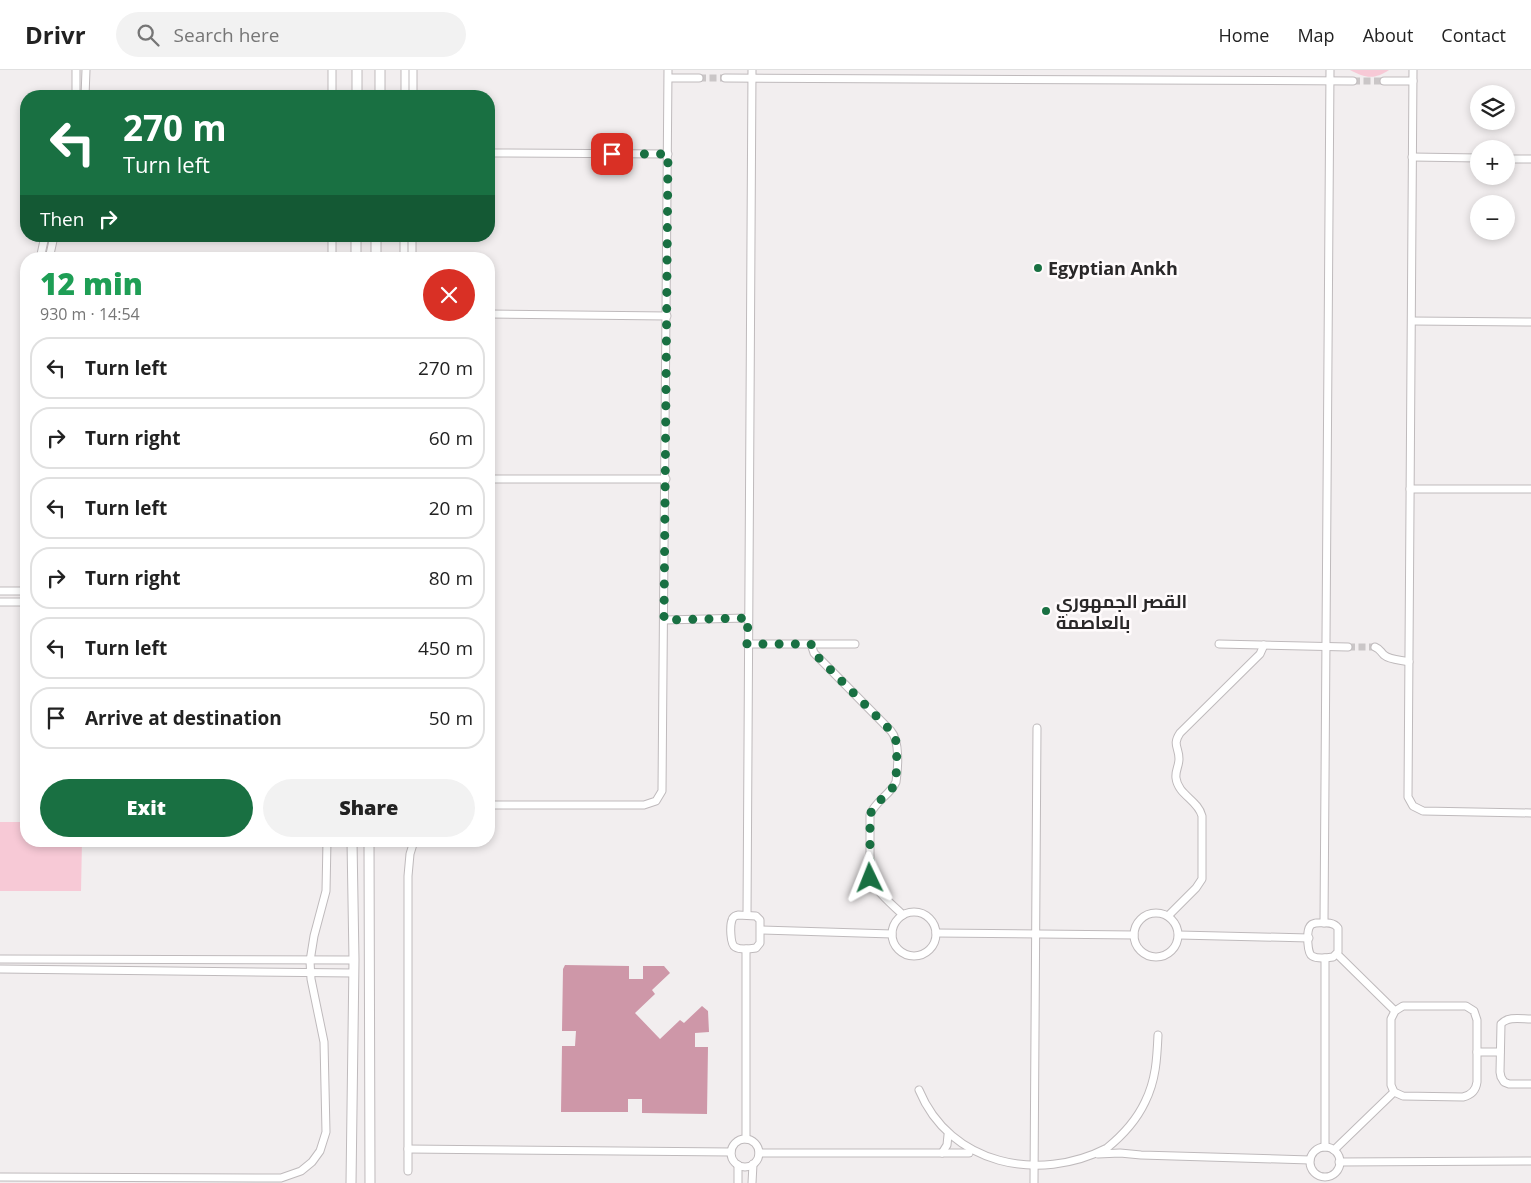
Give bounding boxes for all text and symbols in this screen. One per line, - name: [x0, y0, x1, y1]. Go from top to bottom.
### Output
- search box: [116, 12, 466, 57]
- text: Drivr: [25, 18, 86, 51]
- icon: search: [134, 21, 162, 49]
- text: Search here: [174, 22, 279, 48]
- text: Home: [1219, 23, 1269, 47]
- text: Map: [1297, 23, 1335, 47]
- text: About: [1363, 23, 1413, 47]
- text: Contact: [1441, 23, 1506, 47]
- map controls: [1470, 85, 1515, 240]
- button: layers: [1470, 85, 1515, 130]
- text: 270 m: [123, 104, 227, 151]
- icon: left: [40, 110, 105, 175]
- pin: [591, 133, 633, 175]
- icon: arrive: [598, 140, 626, 168]
- button: +: [1470, 140, 1515, 185]
- text: Turn left: [123, 149, 210, 179]
- button: −: [1470, 195, 1515, 240]
- icon: right: [94, 205, 122, 233]
- text: Then: [40, 206, 84, 232]
- place label: Egyptian Ankh: [1048, 256, 1178, 280]
- marker: Egyptian Ankh: [1032, 262, 1044, 274]
- text: 12 min: [40, 263, 143, 304]
- button: close: [423, 269, 475, 321]
- text: 930 m · 14:54: [40, 303, 140, 325]
- icon: left: [42, 354, 70, 382]
- text: Turn left: [85, 355, 167, 381]
- text: 270 m: [418, 355, 473, 381]
- icon: right: [42, 424, 70, 452]
- text: Turn right: [85, 425, 180, 451]
- text: 60 m: [429, 425, 473, 451]
- icon: left: [42, 494, 70, 522]
- text: Turn left: [85, 495, 167, 521]
- text: 20 m: [429, 495, 473, 521]
- icon: right: [42, 564, 70, 592]
- text: Turn right: [85, 565, 180, 591]
- text: 80 m: [429, 565, 473, 591]
- place label: القصر الجمهوري بالعاصمة: [1056, 589, 1187, 634]
- marker: القصر الجمهوري بالعاصمة: [1040, 605, 1052, 617]
- icon: left: [42, 634, 70, 662]
- text: Turn left: [85, 635, 167, 661]
- text: 450 m: [418, 635, 473, 661]
- icon: arrive: [42, 704, 70, 732]
- text: Arrive at destination: [85, 705, 282, 731]
- text: 50 m: [429, 705, 473, 731]
- button: Exit: [40, 779, 253, 837]
- button: Share: [263, 779, 475, 837]
- position arrow: [843, 851, 895, 903]

